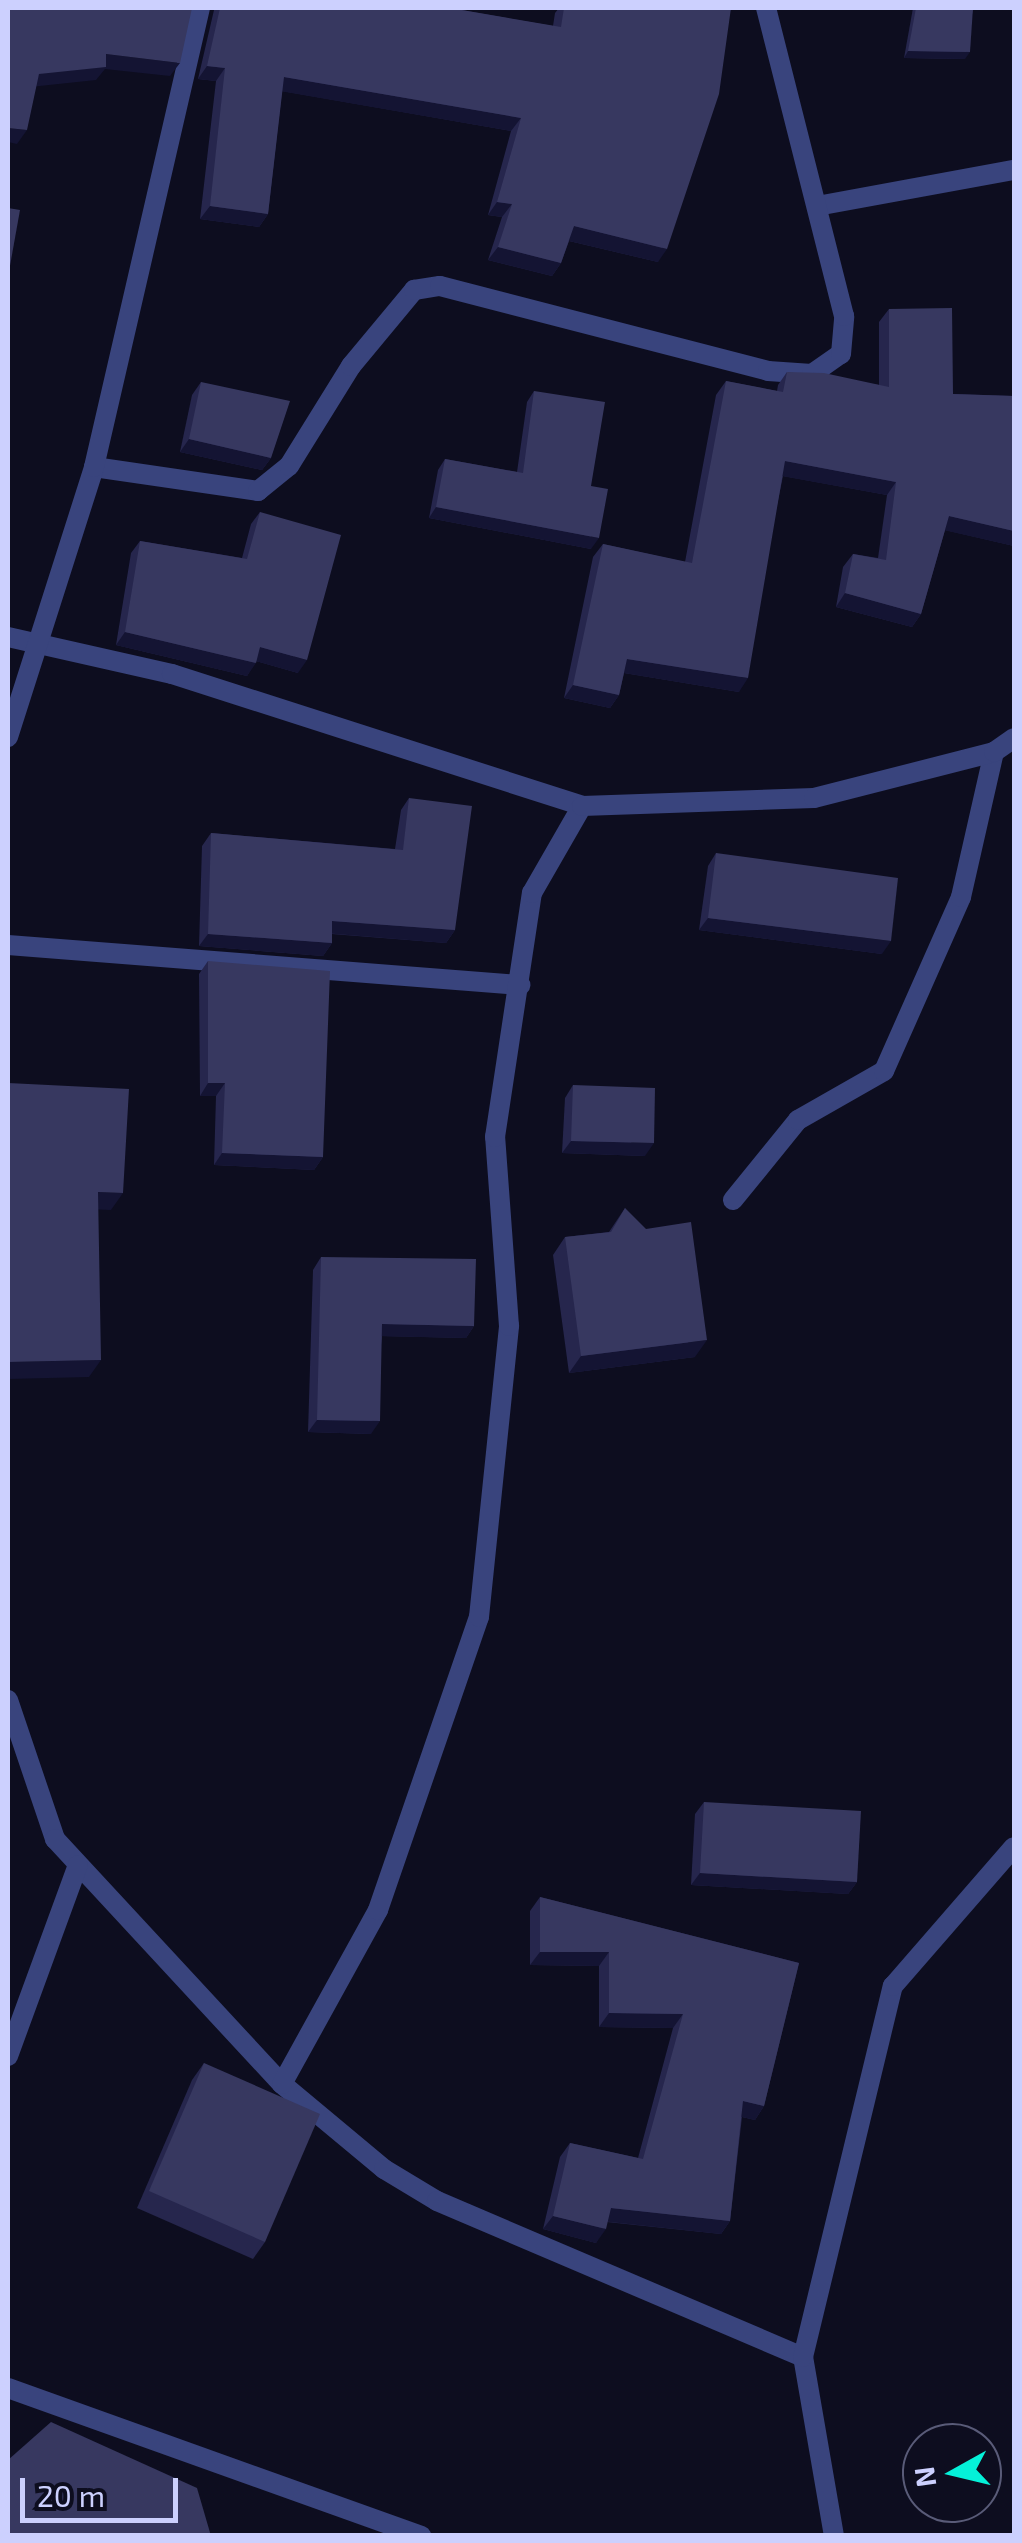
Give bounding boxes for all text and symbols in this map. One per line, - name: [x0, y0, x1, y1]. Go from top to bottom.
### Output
- north arrow: [902, 2423, 1002, 2523]
- scale bar: [25, 2458, 182, 2520]
- text: N: [906, 2465, 943, 2489]
- text: 20 m: [37, 2477, 105, 2513]

